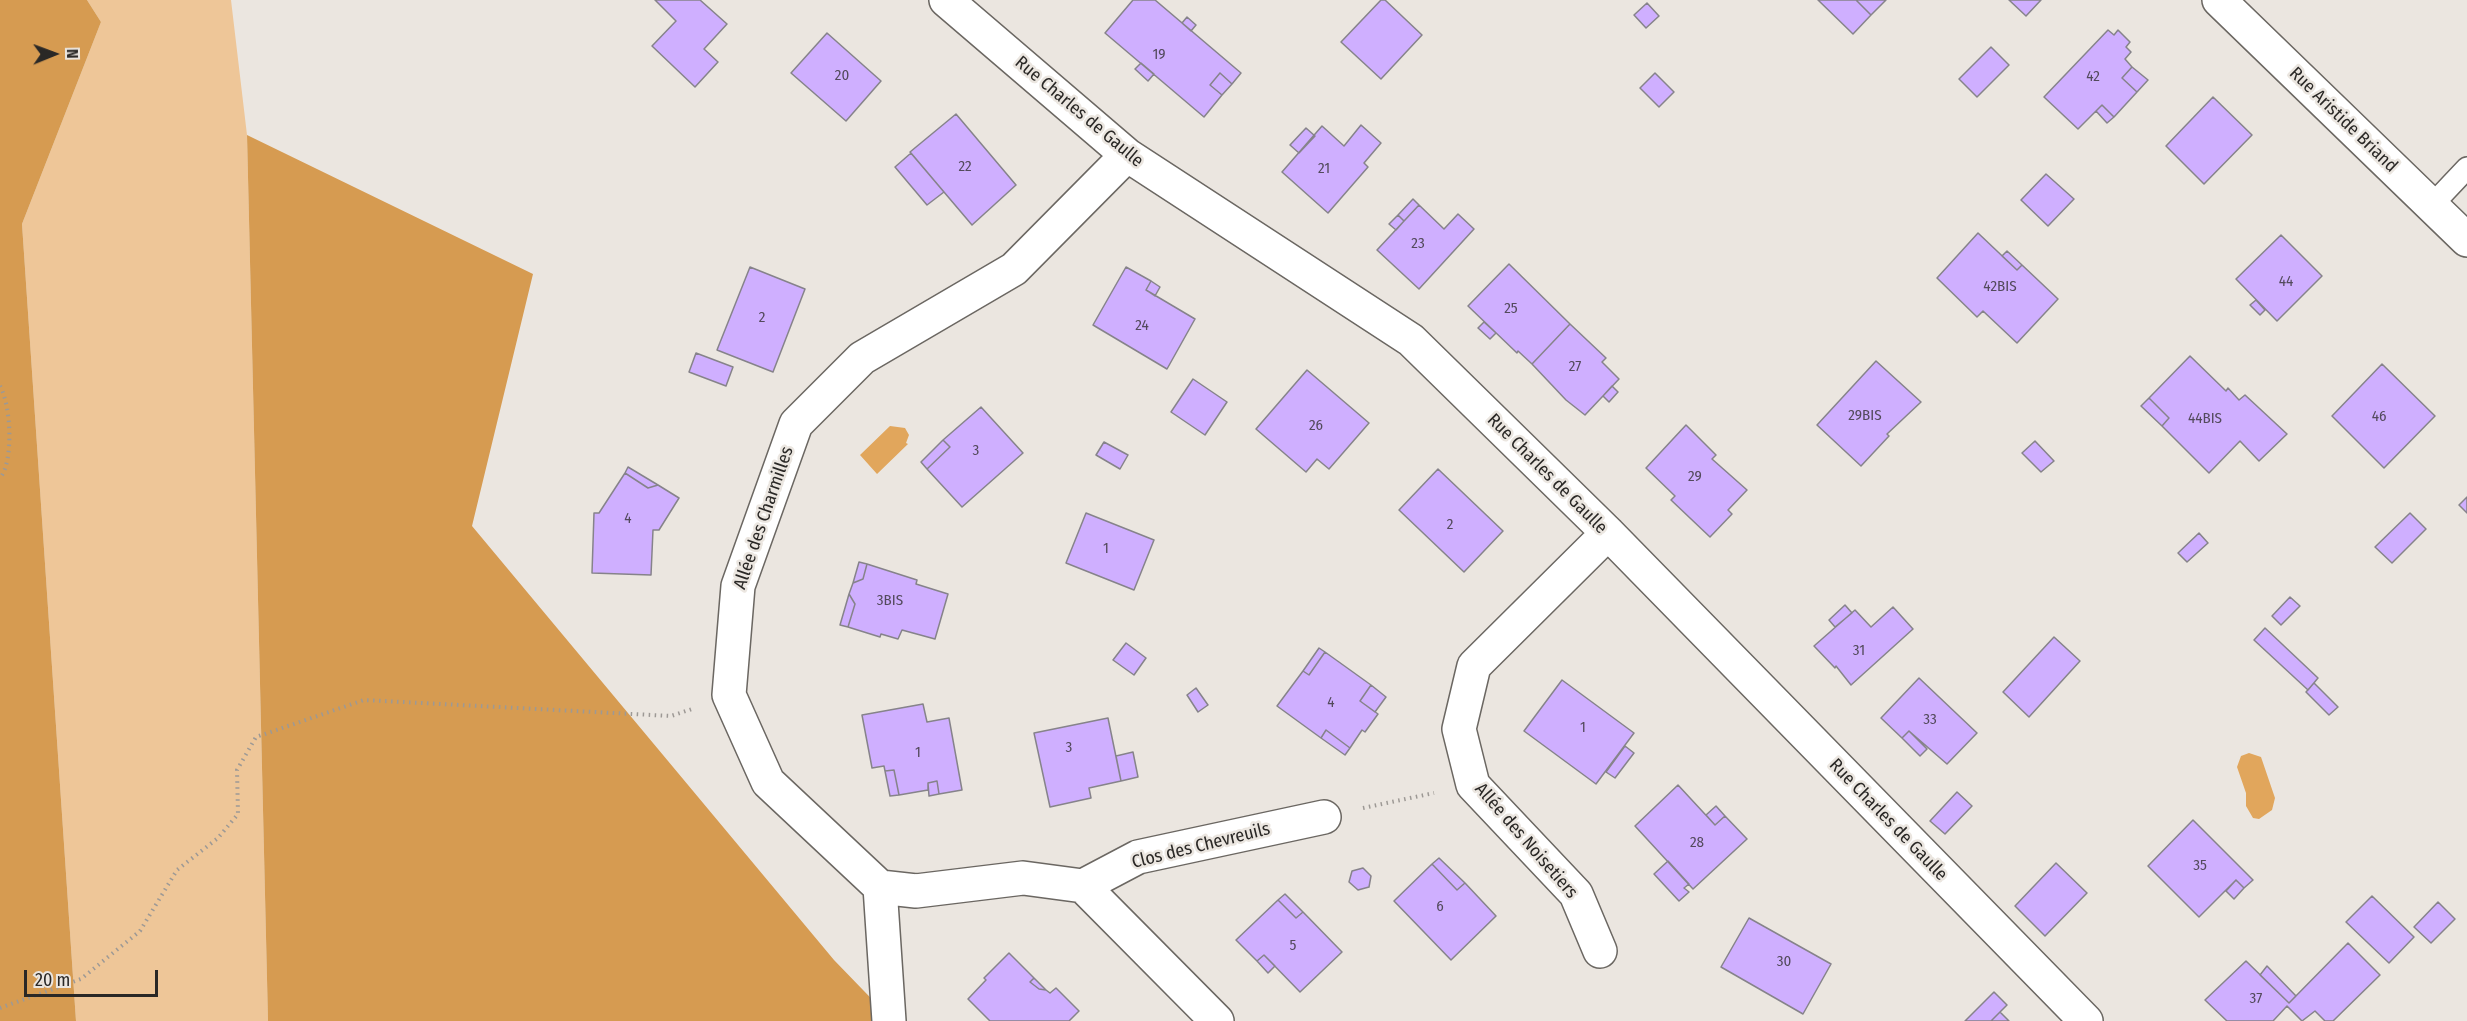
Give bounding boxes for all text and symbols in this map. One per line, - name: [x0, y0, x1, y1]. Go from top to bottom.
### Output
- north arrow: [24, 24, 84, 84]
- house number: 19: [1152, 46, 1166, 64]
- text: N: [63, 49, 82, 59]
- street label: Rue Charles de Gaulle: [1010, 52, 1148, 172]
- street label: Rue Aristide Briand: [2284, 63, 2402, 177]
- house number: 20: [835, 67, 849, 85]
- house number: 42: [2086, 68, 2100, 86]
- house number: 22: [958, 158, 972, 176]
- house number: 21: [1318, 160, 1330, 178]
- house number: 23: [1411, 235, 1425, 253]
- house number: 44: [2279, 273, 2293, 291]
- house number: 42BIS: [1983, 278, 2017, 296]
- house number: 25: [1504, 300, 1518, 318]
- house number: 2: [759, 309, 765, 327]
- house number: 24: [1135, 317, 1149, 335]
- house number: 27: [1569, 358, 1581, 376]
- house number: 29BIS: [1848, 407, 1882, 425]
- house number: 46: [2372, 408, 2386, 426]
- street label: Rue Charles de Gaulle: [1482, 409, 1612, 539]
- house number: 44BIS: [2188, 410, 2222, 428]
- house number: 26: [1309, 417, 1323, 435]
- house number: 3: [973, 442, 979, 460]
- street label: Allée des Charmilles: [729, 444, 799, 592]
- house number: 29: [1688, 468, 1702, 486]
- house number: 4: [624, 510, 632, 528]
- house number: 2: [1447, 516, 1453, 534]
- house number: 1: [1103, 540, 1109, 558]
- house number: 3BIS: [877, 592, 903, 610]
- house number: 31: [1853, 642, 1865, 660]
- house number: 4: [1327, 694, 1335, 712]
- house number: 33: [1923, 711, 1937, 729]
- house number: 1: [1580, 719, 1586, 737]
- house number: 3: [1066, 739, 1072, 757]
- house number: 1: [915, 744, 921, 762]
- street label: Rue Charles de Gaulle: [1824, 755, 1952, 885]
- street label: Allée des Noisetiers: [1470, 779, 1582, 903]
- street label: Clos des Chevreuils: [1130, 818, 1272, 874]
- house number: 28: [1690, 834, 1704, 852]
- house number: 35: [2193, 857, 2207, 875]
- house number: 6: [1436, 898, 1444, 916]
- house number: 5: [1290, 937, 1296, 955]
- house number: 30: [1777, 953, 1791, 971]
- scale bar: [27, 958, 160, 996]
- text: 20 m: [35, 969, 70, 991]
- house number: 37: [2250, 990, 2262, 1008]

